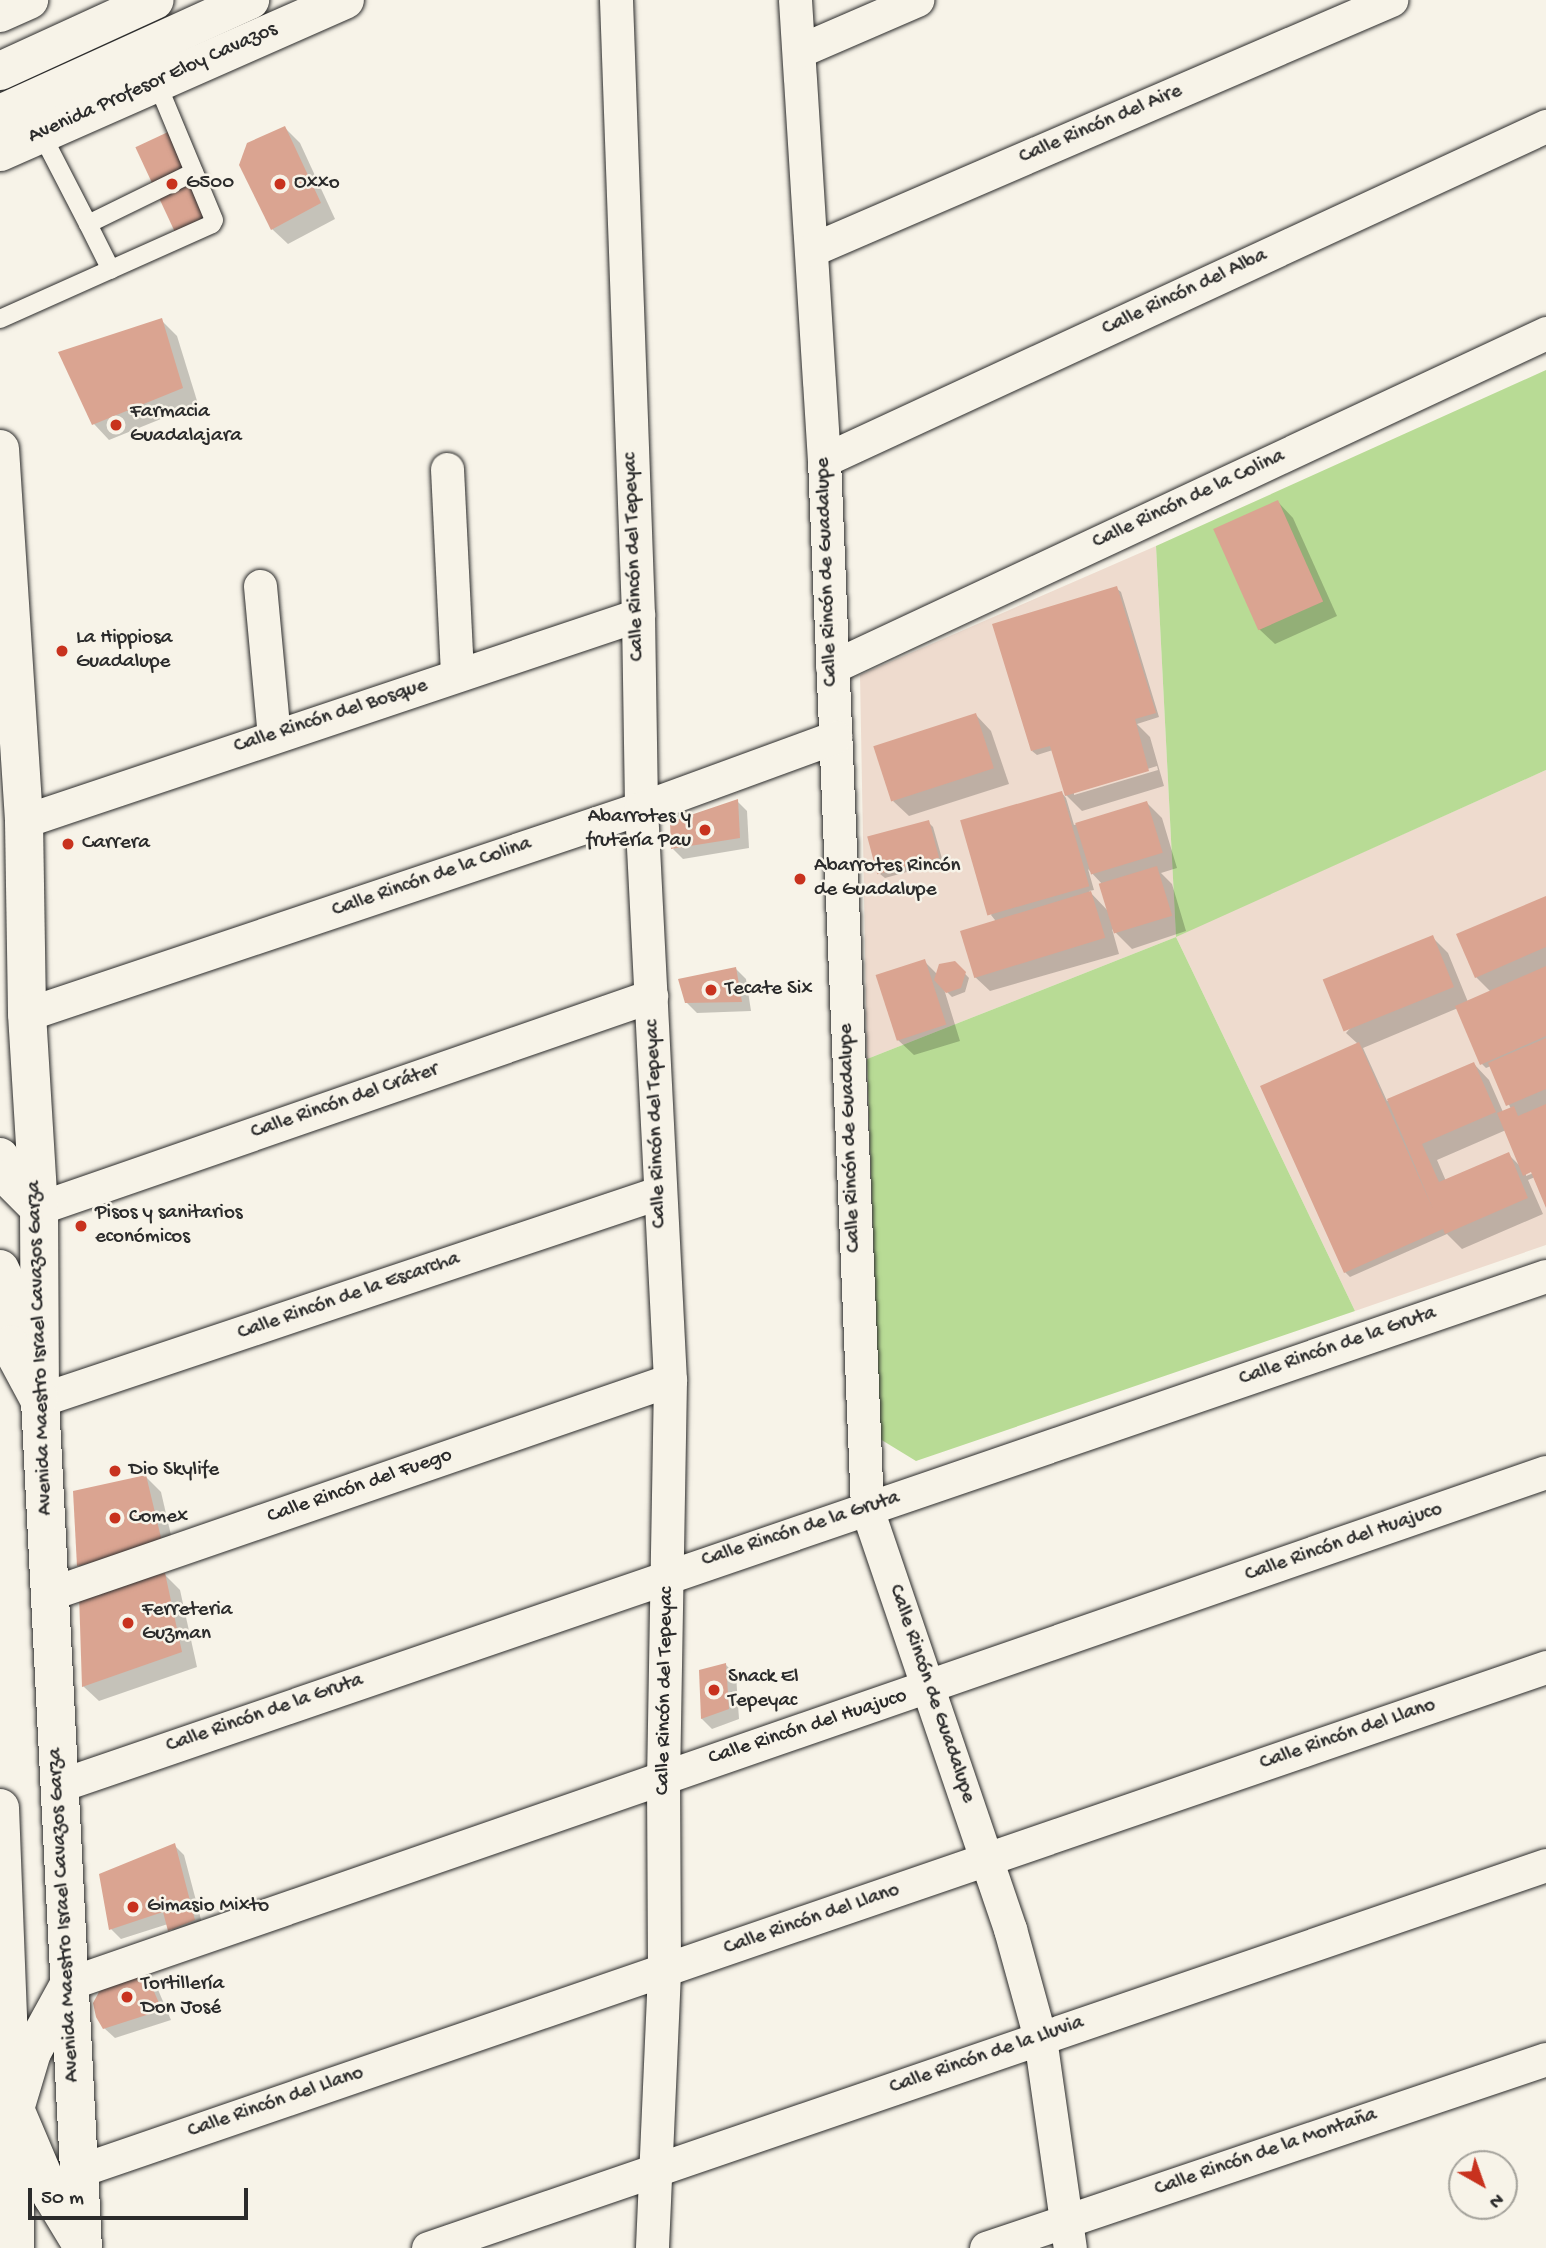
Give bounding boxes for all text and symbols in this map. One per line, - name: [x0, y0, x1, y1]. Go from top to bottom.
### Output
- street label: Avenida Profesor Eloy Cavazos: [25, 18, 281, 150]
- street label: Calle Rincón del Aire: [1016, 79, 1186, 171]
- place label: G500: [186, 171, 234, 197]
- place label: Oxxo: [294, 171, 340, 197]
- marker: G500: [164, 176, 180, 192]
- marker: Oxxo: [272, 176, 288, 192]
- street label: Calle Rincón del Alba: [1099, 244, 1271, 342]
- place label: Farmacia Guadalajara: [130, 400, 242, 450]
- marker: Farmacia Guadalajara: [108, 417, 124, 433]
- street label: Calle Rincón de la Colina: [1089, 444, 1289, 556]
- street label: Calle Rincón del Tepeyac: [619, 452, 651, 662]
- street label: Calle Rincón de Guadalupe: [811, 457, 845, 687]
- place label: La Hippiosa Guadalupe: [76, 626, 172, 676]
- marker: La Hippiosa Guadalupe: [54, 643, 70, 659]
- street label: Calle Rincón del Bosque: [231, 674, 431, 760]
- place label: Abarrotes y frutería Pau: [586, 805, 691, 855]
- marker: Abarrotes y frutería Pau: [697, 822, 713, 838]
- place label: Carrera: [82, 831, 150, 857]
- street label: Calle Rincón de la Colina: [329, 832, 535, 924]
- marker: Carrera: [60, 836, 76, 852]
- place label: Abarrotes Rincón de Guadalupe: [814, 854, 961, 904]
- marker: Abarrotes Rincón de Guadalupe: [792, 871, 808, 887]
- place label: Tecate Six: [725, 977, 812, 1003]
- marker: Tecate Six: [703, 982, 719, 998]
- street label: Calle Rincón del Tepeyac: [641, 1019, 673, 1229]
- street label: Calle Rincón de Guadalupe: [834, 1023, 868, 1253]
- street label: Calle Rincón del Cráter: [248, 1058, 442, 1146]
- street label: Avenida Maestro Israel Cavazos Garza: [23, 1180, 59, 1516]
- place label: Pisos y sanitarios económicos: [95, 1201, 243, 1251]
- marker: Pisos y sanitarios económicos: [73, 1218, 89, 1234]
- street label: Calle Rincón de la Escarcha: [235, 1247, 463, 1347]
- street label: Calle Rincón de la Gruta: [1236, 1301, 1440, 1393]
- street label: Calle Rincón del Fuego: [264, 1444, 456, 1530]
- place label: Dio Skylife: [129, 1458, 219, 1484]
- marker: Dio Skylife: [107, 1463, 123, 1479]
- street label: Calle Rincón de la Gruta: [699, 1486, 903, 1574]
- street label: Calle Rincón del Huajuco: [1242, 1497, 1446, 1589]
- place label: Comex: [129, 1505, 188, 1531]
- marker: Comex: [107, 1510, 123, 1526]
- street label: Calle Rincón de Guadalupe: [882, 1582, 980, 1806]
- street label: Calle Rincón del Tepeyac: [652, 1587, 680, 1795]
- place label: Ferreteria Guzman: [142, 1598, 232, 1648]
- marker: Ferreteria Guzman: [120, 1615, 136, 1631]
- place label: Snack El Tepeyac: [728, 1665, 799, 1715]
- street label: Calle Rincón de la Gruta: [163, 1668, 367, 1760]
- marker: Snack El Tepeyac: [706, 1682, 722, 1698]
- street label: Calle Rincón del Huajuco: [706, 1684, 910, 1772]
- street label: Calle Rincón del Llano: [1257, 1693, 1439, 1777]
- street label: Avenida Maestro Israel Cavazos Garza: [44, 1747, 86, 2083]
- street label: Calle Rincón del Llano: [721, 1878, 903, 1962]
- place label: Gimasio Mixto: [147, 1894, 269, 1920]
- marker: Gimasio Mixto: [125, 1899, 141, 1915]
- place label: Tortillería Don José: [141, 1972, 224, 2022]
- marker: Tortillería Don José: [119, 1989, 135, 2005]
- street label: Calle Rincón de la Lluvia: [887, 2011, 1087, 2101]
- street label: Calle Rincón del Llano: [185, 2061, 367, 2145]
- street label: Calle Rincón de la Montaña: [1152, 2103, 1380, 2203]
- north arrow: [1448, 2150, 1518, 2220]
- scale bar: [32, 2174, 252, 2218]
- text: 50 m: [41, 2187, 84, 2212]
- text: N: [1483, 2187, 1508, 2213]

